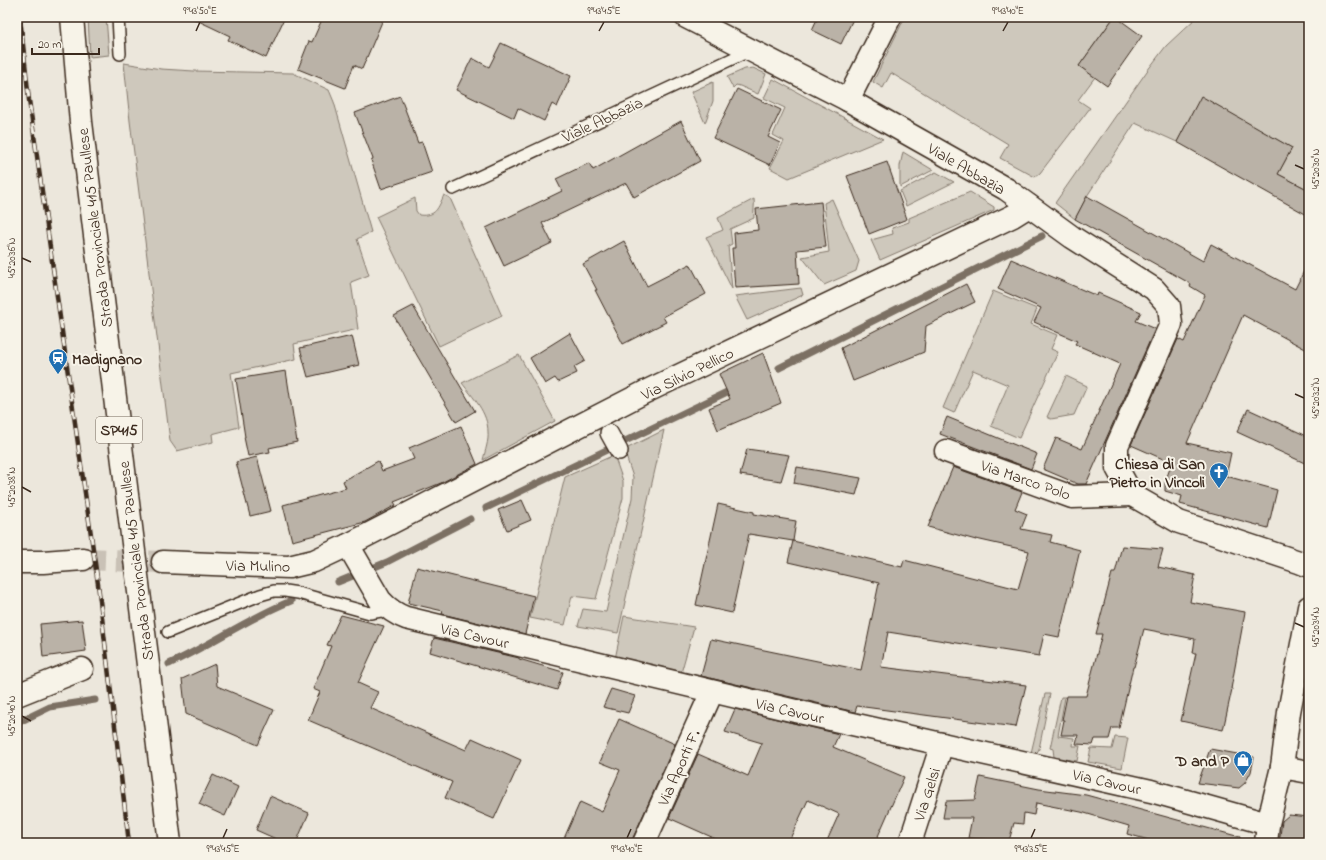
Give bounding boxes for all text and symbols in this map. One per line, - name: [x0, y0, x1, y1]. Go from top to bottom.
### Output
- text: 9°43'50"E: [183, 4, 217, 19]
- text: 9°43'45"E: [587, 4, 621, 19]
- text: 9°43'40"E: [992, 4, 1024, 19]
- scale bar: [32, 30, 99, 56]
- text: 20 m: [38, 36, 61, 54]
- street label: Viale Abbazia: [558, 92, 647, 150]
- street label: Strada Provinciale 415 Paullese: [72, 126, 120, 329]
- street label: Viale Abbazia: [922, 137, 1010, 202]
- text: 45°20'30"N: [1309, 149, 1324, 189]
- text: 45°20'36"N: [5, 238, 20, 278]
- street label: Via Silvio Pellico: [637, 342, 738, 408]
- station icon: Madignano: [47, 347, 69, 375]
- place label: Madignano: [72, 348, 142, 373]
- text: 45°20'32"N: [1309, 377, 1324, 419]
- road number: SP415: [96, 417, 142, 443]
- place label: Chiesa di San Pietro in Vincoli: [1110, 453, 1205, 495]
- street label: Via Marco Polo: [976, 454, 1074, 507]
- street label: Strada Provinciale 415 Paullese: [113, 459, 161, 662]
- church icon: Chiesa di San Pietro in Vincoli: [1208, 461, 1230, 489]
- text: 45°20'38"N: [5, 467, 20, 507]
- street label: Via Mulino: [225, 554, 290, 580]
- text: 45°20'34"N: [1309, 607, 1324, 647]
- street label: Via Cavour: [437, 617, 511, 657]
- street label: Via Cavour: [752, 692, 826, 732]
- text: 45°20'40"N: [5, 696, 20, 736]
- street label: Via Aporti F.: [652, 726, 707, 811]
- shop icon: D and P: [1232, 749, 1254, 777]
- place label: D and P: [1174, 750, 1230, 774]
- street label: Via Cavour: [1069, 763, 1143, 803]
- street label: Via Gelsi: [908, 765, 948, 825]
- text: 9°43'45"E: [206, 842, 240, 857]
- text: 9°43'40"E: [611, 842, 643, 857]
- text: 9°43'35"E: [1014, 842, 1048, 857]

